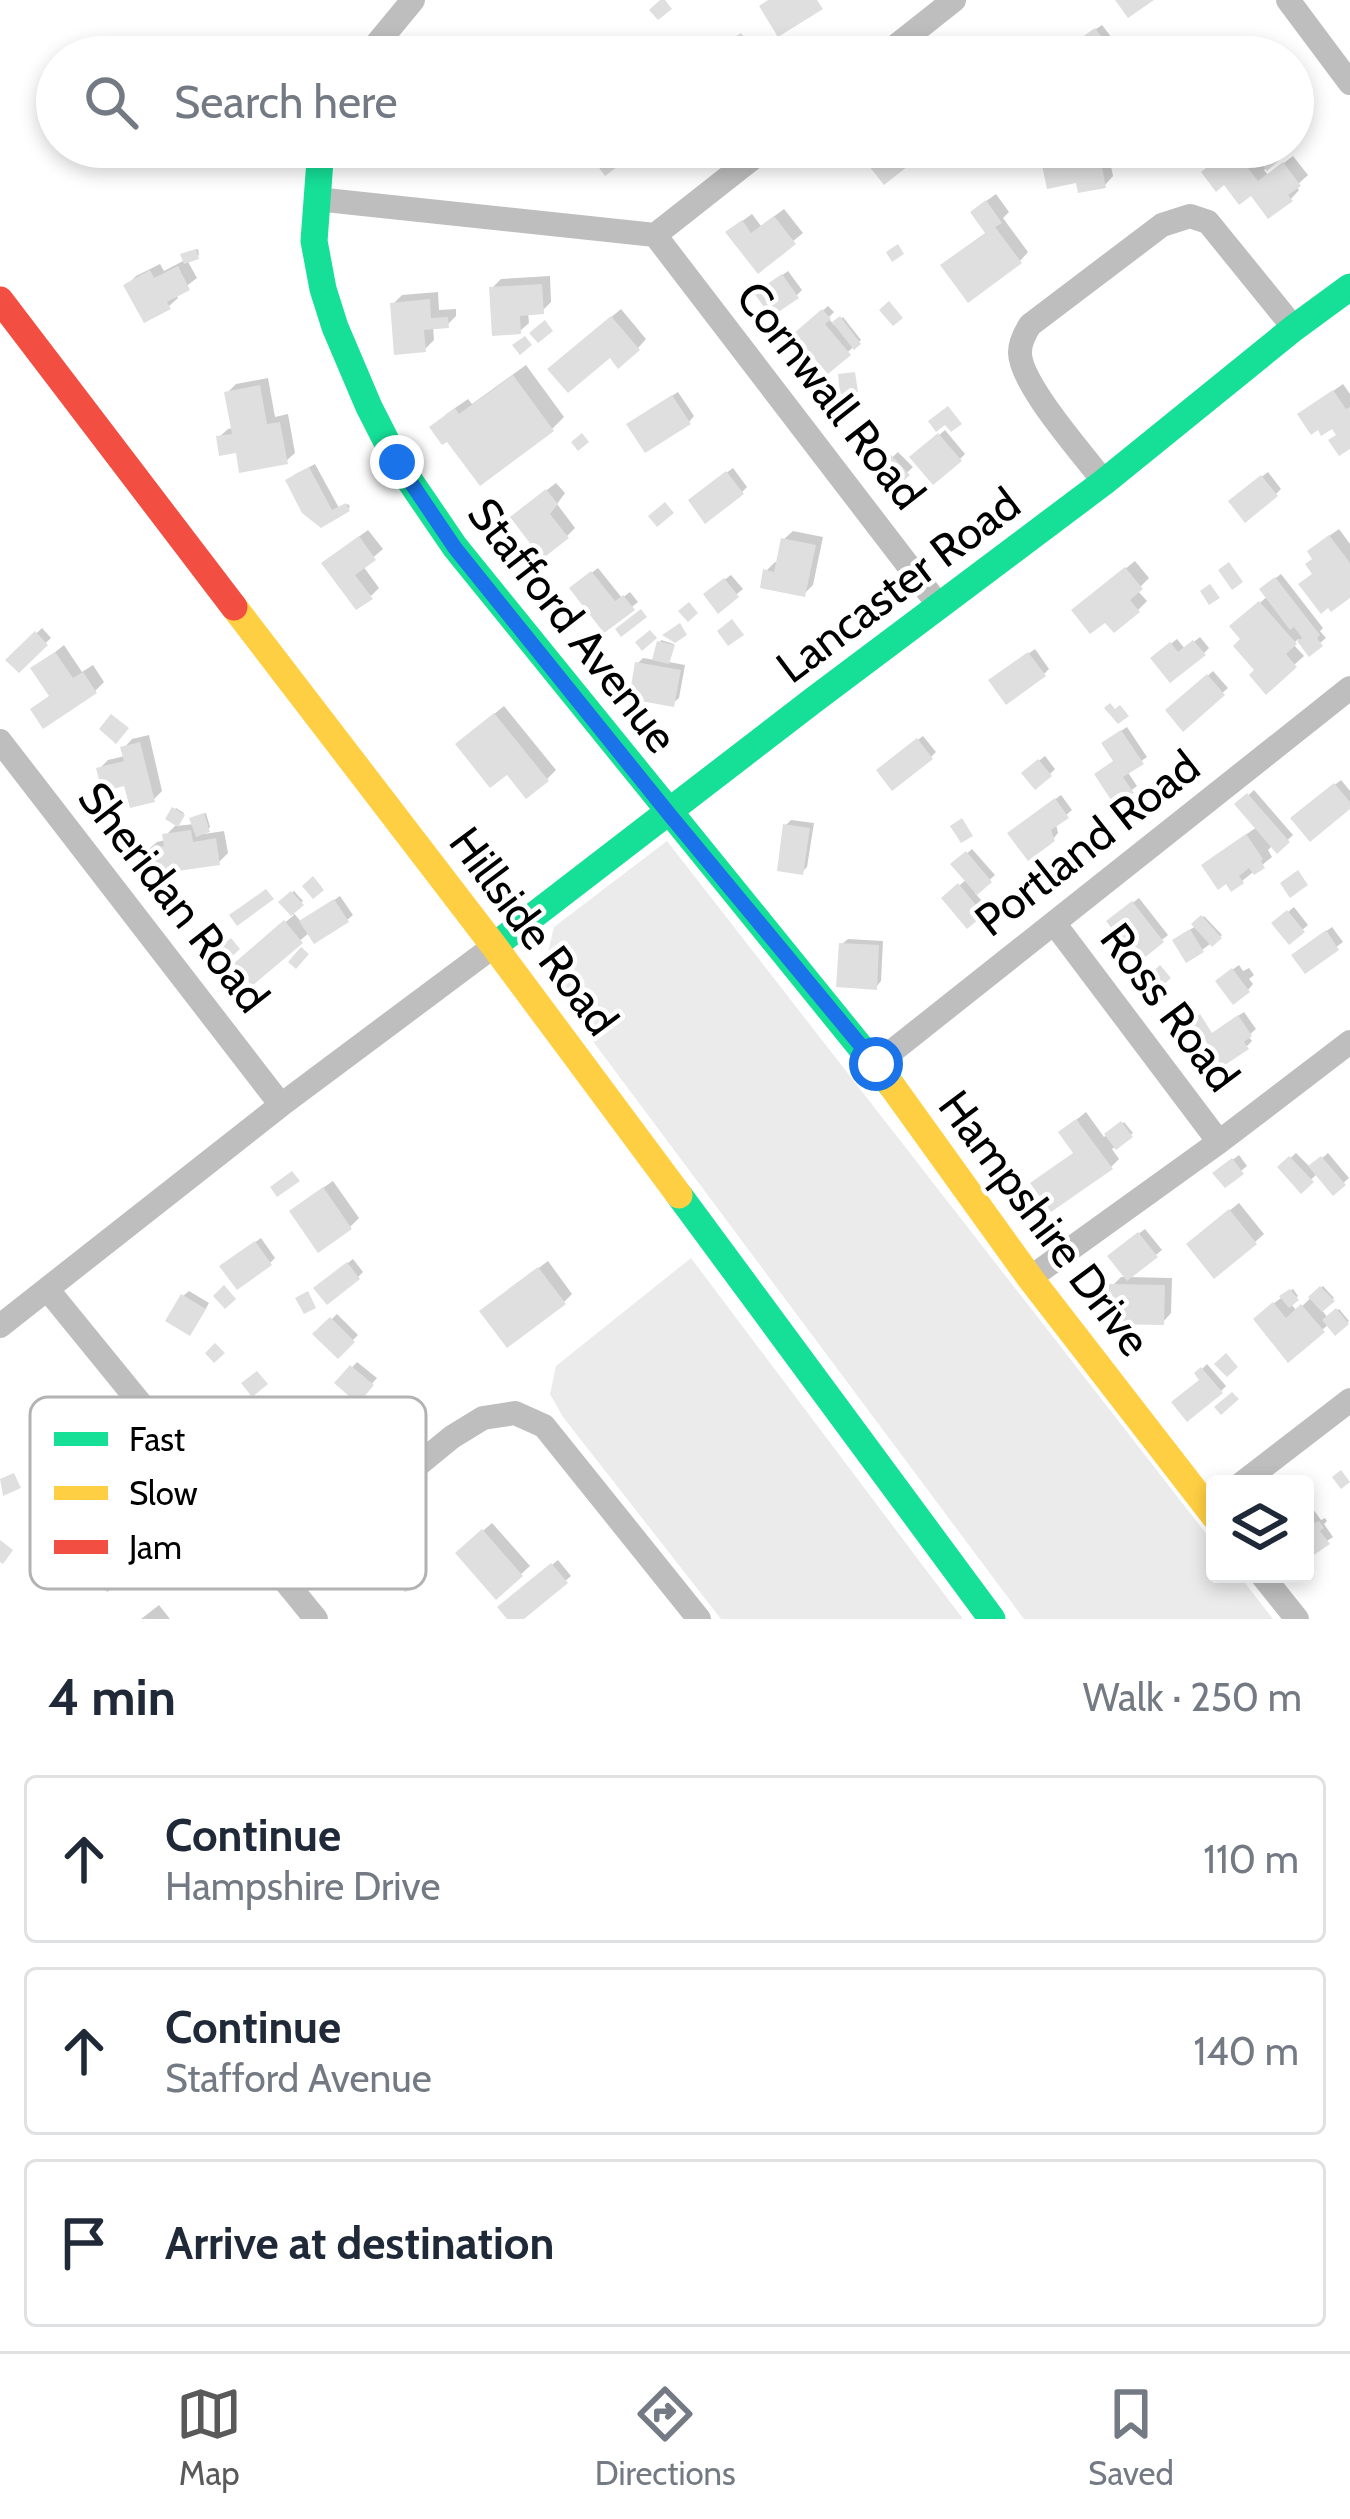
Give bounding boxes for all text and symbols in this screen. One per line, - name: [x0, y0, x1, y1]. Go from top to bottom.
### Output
- search box: [36, 36, 1314, 168]
- icon: search: [78, 69, 144, 135]
- text: Search here: [174, 75, 398, 129]
- street label: Cornwall Road: [725, 270, 937, 520]
- route end: [370, 435, 424, 489]
- street label: Lancaster Road: [766, 476, 1030, 694]
- street label: Stafford Avenue: [457, 487, 689, 763]
- street label: Portland Road: [964, 739, 1210, 947]
- street label: Sheridan Road: [68, 771, 280, 1023]
- street label: Hillside Road: [438, 816, 630, 1046]
- street label: Ross Road: [1089, 912, 1251, 1102]
- route start: [849, 1037, 903, 1091]
- street label: Hampshire Drive: [928, 1080, 1162, 1366]
- legend: [30, 1397, 426, 1589]
- text: Fast: [129, 1419, 185, 1459]
- text: Slow: [129, 1473, 198, 1513]
- map controls: [1206, 1475, 1314, 1583]
- button: layers: [1206, 1475, 1314, 1583]
- text: Jam: [128, 1527, 182, 1567]
- text: 4 min: [48, 1666, 176, 1728]
- text: Walk · 250 m: [1083, 1673, 1302, 1721]
- text: Continue: [165, 1808, 341, 1862]
- icon: ahead: [51, 1826, 117, 1892]
- text: 110 m: [1203, 1835, 1299, 1883]
- text: Hampshire Drive: [165, 1862, 440, 1910]
- text: Continue: [165, 2000, 341, 2054]
- icon: ahead: [51, 2018, 117, 2084]
- text: 140 m: [1194, 2027, 1299, 2075]
- text: Stafford Avenue: [165, 2054, 432, 2102]
- icon: arrive: [51, 2210, 117, 2276]
- text: Arrive at destination: [165, 2216, 554, 2270]
- tab: Map: [176, 2381, 242, 2493]
- tab: Directions: [595, 2381, 736, 2493]
- tab: Saved: [1088, 2381, 1174, 2493]

